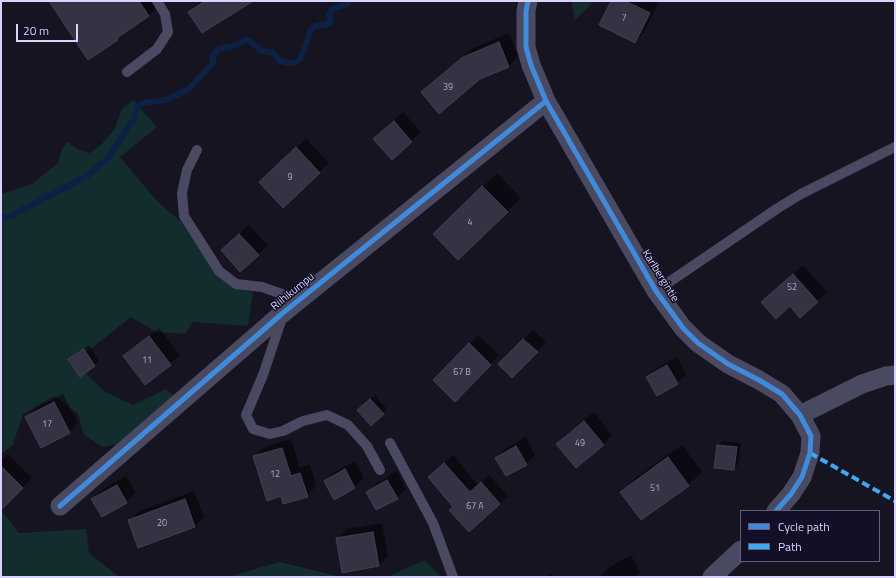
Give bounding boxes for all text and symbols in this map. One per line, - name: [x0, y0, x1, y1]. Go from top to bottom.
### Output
- house number: 7: [621, 14, 627, 24]
- scale bar: [18, 16, 80, 42]
- text: 20 m: [23, 21, 49, 40]
- house number: 39: [443, 83, 453, 93]
- house number: 9: [287, 173, 293, 183]
- house number: 4: [467, 218, 473, 228]
- street label: Karlbergintie: [639, 248, 681, 304]
- street label: Riihikumpu: [269, 271, 317, 313]
- house number: 52: [787, 283, 797, 293]
- house number: 11: [142, 356, 152, 366]
- house number: 67 B: [453, 368, 471, 378]
- house number: 17: [42, 420, 52, 430]
- house number: 49: [575, 439, 585, 449]
- house number: 12: [270, 470, 280, 480]
- house number: 51: [650, 484, 660, 494]
- house number: 67 A: [466, 502, 484, 512]
- legend: [740, 510, 880, 562]
- text: Cycle path: [778, 517, 830, 536]
- house number: 20: [157, 519, 167, 529]
- text: Path: [778, 537, 802, 556]

